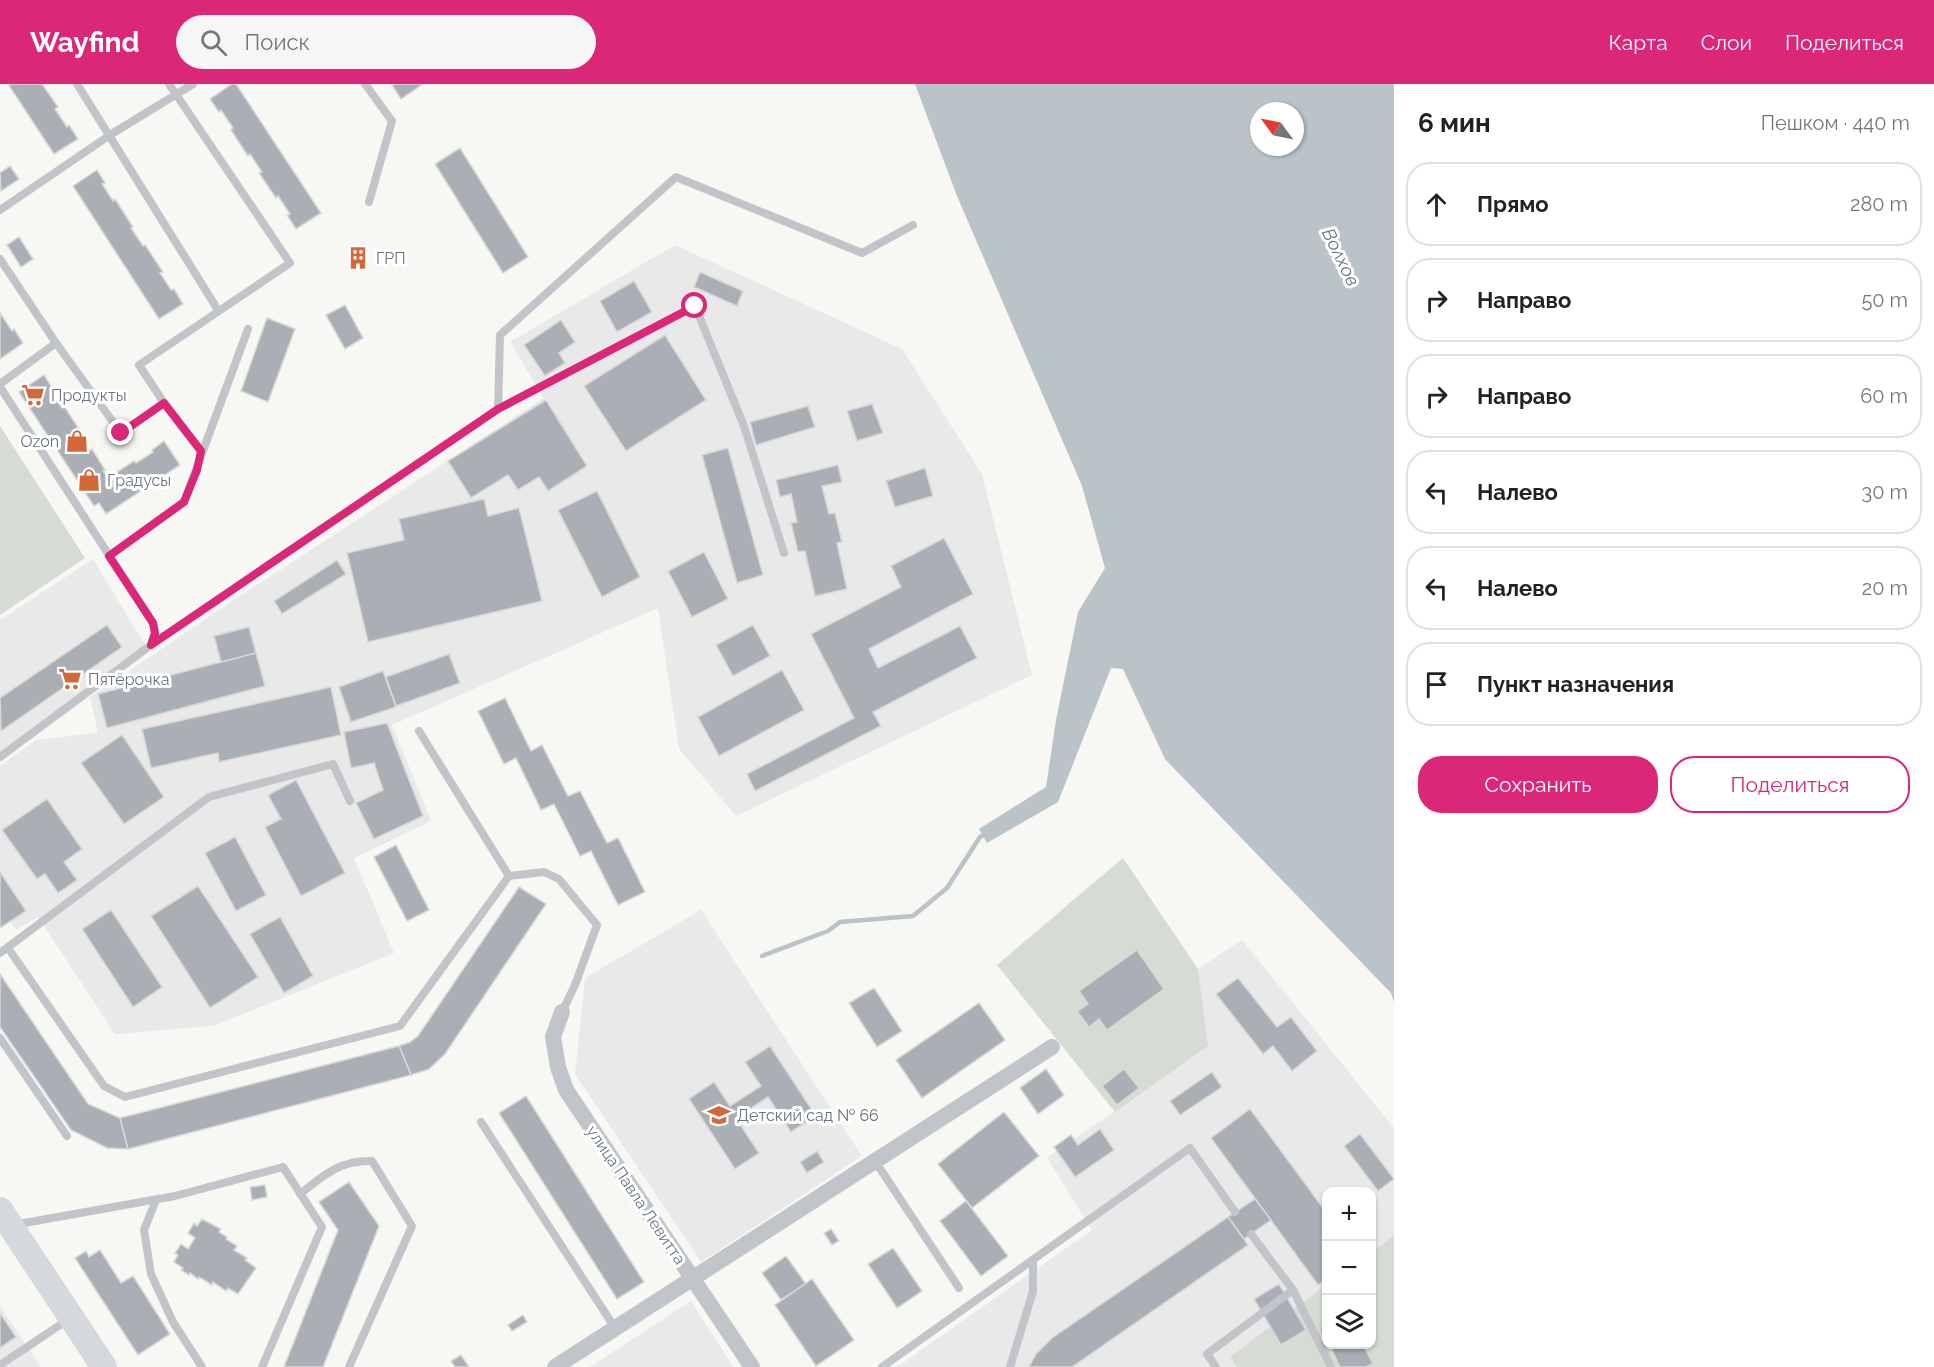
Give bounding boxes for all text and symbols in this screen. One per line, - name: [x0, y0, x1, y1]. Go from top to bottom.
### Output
- search box: [176, 15, 596, 69]
- text: Wayfind: [30, 26, 140, 59]
- icon: search: [197, 26, 230, 59]
- text: Поиск: [245, 29, 310, 55]
- text: Карта: [1609, 30, 1668, 55]
- text: Слои: [1701, 30, 1752, 55]
- text: Поделиться: [1785, 30, 1904, 55]
- north arrow: [1250, 102, 1304, 156]
- text: 6 мин: [1418, 108, 1491, 138]
- text: Пешком · 440 m: [1761, 111, 1910, 135]
- icon: ahead: [1420, 188, 1453, 221]
- text: Прямо: [1477, 191, 1549, 217]
- text: 280 m: [1850, 192, 1908, 216]
- water label: Волхов: [1318, 225, 1364, 289]
- building icon: ГРП: [345, 245, 371, 271]
- place label: ГРП: [376, 249, 406, 268]
- icon: right: [1420, 284, 1453, 317]
- text: Направо: [1477, 287, 1571, 313]
- text: 50 m: [1861, 288, 1908, 312]
- route start: [681, 292, 707, 318]
- icon: right: [1420, 380, 1453, 413]
- supermarket icon: Продукты: [20, 382, 46, 408]
- text: Направо: [1477, 383, 1571, 409]
- text: 60 m: [1860, 384, 1908, 408]
- place label: Продукты: [51, 386, 127, 405]
- route end: [107, 419, 133, 445]
- shop icon: Ozon: [64, 428, 90, 454]
- place label: Ozon: [20, 432, 59, 451]
- shop icon: Градусы: [76, 467, 102, 493]
- place label: Градусы: [107, 471, 171, 490]
- icon: left: [1420, 476, 1453, 509]
- text: Налево: [1477, 479, 1558, 505]
- text: 30 m: [1862, 480, 1908, 504]
- icon: left: [1420, 572, 1453, 605]
- text: Налево: [1477, 575, 1558, 601]
- text: 20 m: [1862, 576, 1908, 600]
- supermarket icon: Пятёрочка: [57, 666, 83, 692]
- icon: arrive: [1420, 668, 1453, 701]
- place label: Пятёрочка: [88, 670, 169, 689]
- text: Пункт назначения: [1477, 671, 1674, 697]
- button: Сохранить: [1418, 756, 1658, 813]
- button: Поделиться: [1670, 756, 1910, 813]
- school or university icon: Детский сад № 66: [706, 1102, 732, 1128]
- place label: Детский сад № 66: [737, 1106, 879, 1125]
- street label: улица Павла Левитта: [583, 1122, 689, 1268]
- map controls: [1322, 1187, 1376, 1349]
- button: +: [1322, 1187, 1376, 1241]
- button: −: [1322, 1241, 1376, 1295]
- button: layers: [1322, 1295, 1376, 1349]

